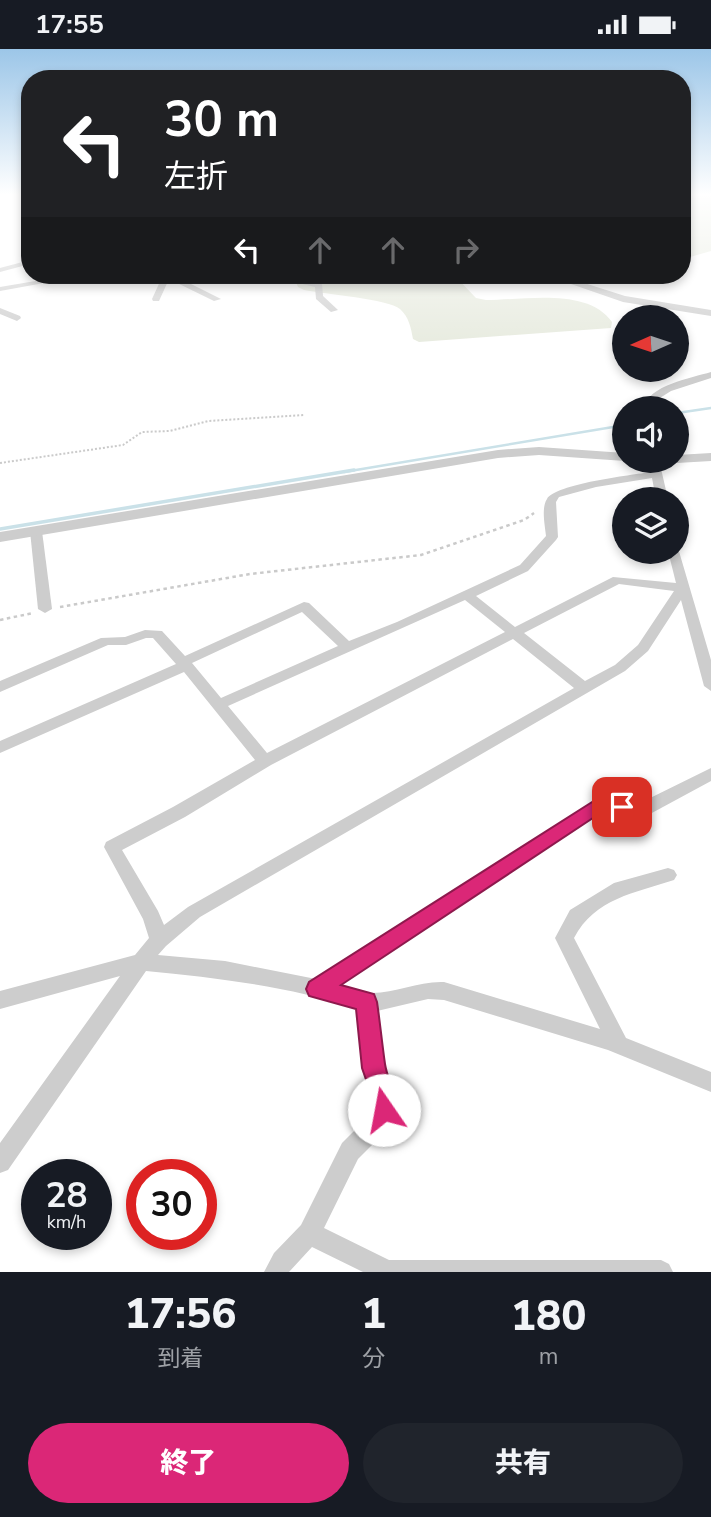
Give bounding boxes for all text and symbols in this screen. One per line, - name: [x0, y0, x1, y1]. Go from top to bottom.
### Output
- text: 17:55: [35, 7, 104, 42]
- text: 30 m: [164, 86, 279, 153]
- icon: left: [49, 98, 140, 189]
- text: 左折: [164, 155, 228, 198]
- icon: left: [228, 231, 266, 269]
- icon: ahead: [301, 231, 339, 269]
- icon: ahead: [374, 231, 412, 269]
- icon: right: [447, 231, 485, 269]
- north arrow: [612, 305, 690, 381]
- map controls: [612, 305, 689, 564]
- button: sound: [612, 396, 689, 473]
- button: layers: [612, 487, 689, 564]
- pin: [592, 777, 652, 837]
- icon: arrive: [603, 788, 641, 826]
- position arrow: [347, 1073, 421, 1147]
- speed limit sign: 30: [126, 1159, 217, 1250]
- text: 28: [45, 1172, 88, 1219]
- text: km/h: [47, 1210, 86, 1234]
- text: 17:56: [125, 1286, 236, 1343]
- text: 1: [361, 1286, 386, 1343]
- text: 180: [511, 1288, 586, 1345]
- text: m: [539, 1341, 558, 1372]
- text: 到着: [157, 1343, 203, 1374]
- text: 分: [362, 1343, 385, 1374]
- button: 終了: [28, 1423, 349, 1503]
- button: 共有: [363, 1423, 683, 1503]

